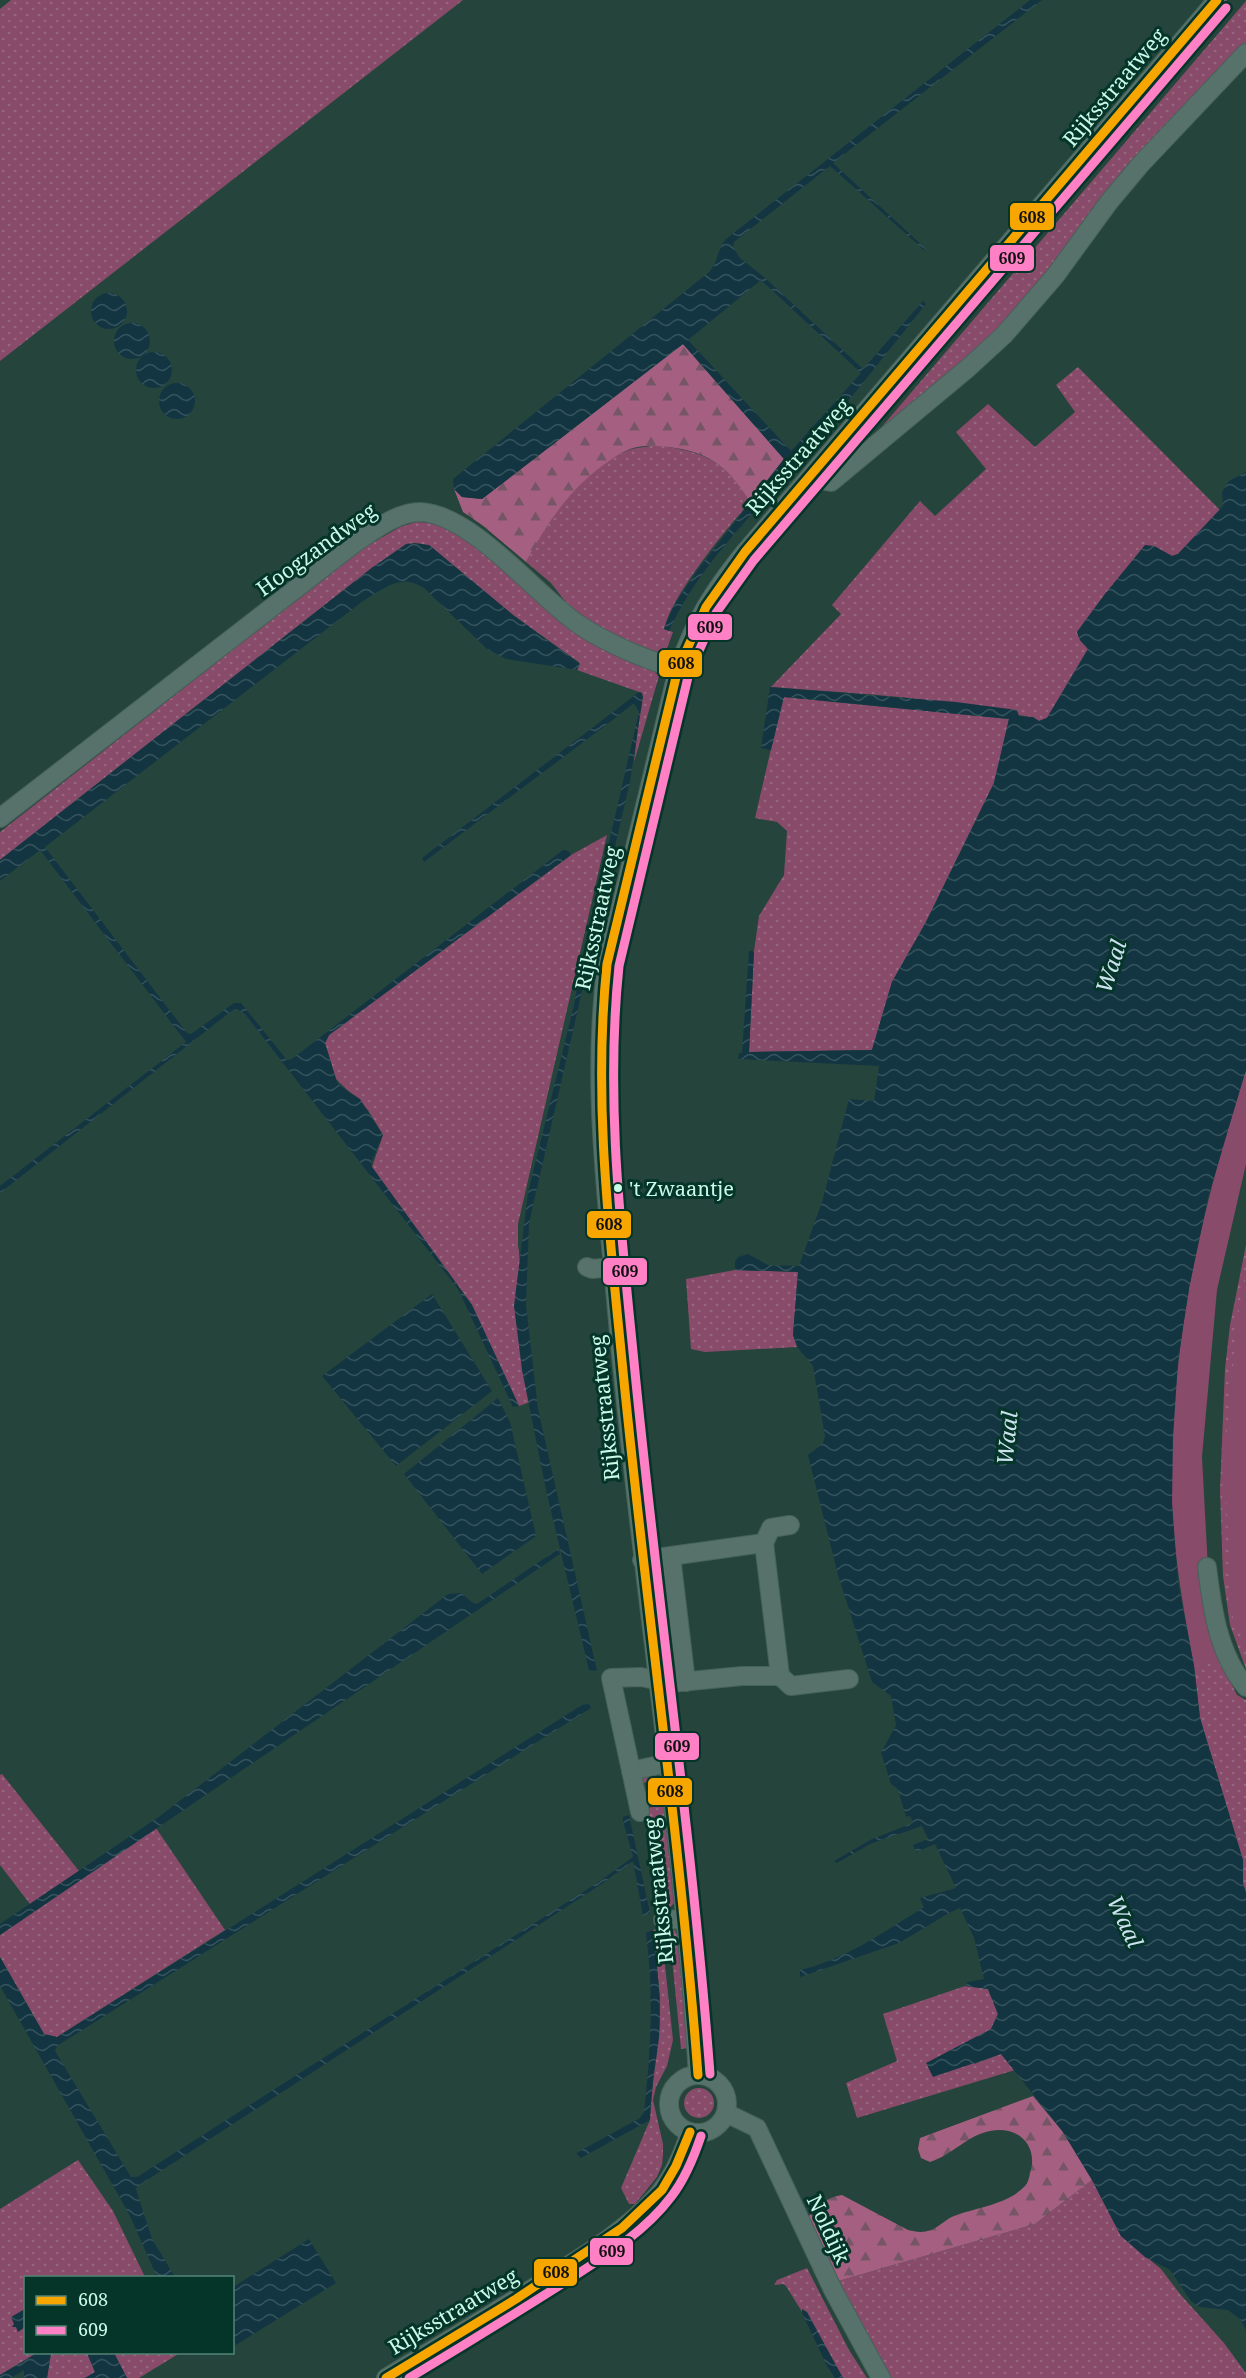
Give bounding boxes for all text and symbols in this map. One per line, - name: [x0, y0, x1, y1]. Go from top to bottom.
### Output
- street label: Rijksstraatweg: [1056, 21, 1172, 152]
- line badge: 608: [1009, 202, 1055, 231]
- text: 608: [1018, 206, 1046, 228]
- line badge: 609: [989, 244, 1035, 272]
- text: 609: [998, 247, 1026, 269]
- street label: Rijksstraatweg: [739, 391, 857, 520]
- street label: Hoogzandweg: [250, 496, 382, 602]
- line badge: 609: [687, 613, 733, 641]
- text: 609: [696, 616, 724, 638]
- line badge: 608: [658, 649, 703, 678]
- text: 608: [667, 652, 695, 674]
- street label: Rijksstraatweg: [568, 843, 626, 993]
- water label: Waal: [1087, 935, 1133, 996]
- place label: 't Zwaantje: [629, 1175, 734, 1202]
- marker: 't Zwaantje: [612, 1182, 624, 1194]
- line badge: 608: [586, 1210, 632, 1239]
- text: 608: [595, 1213, 623, 1235]
- line badge: 609: [602, 1257, 648, 1286]
- text: 609: [611, 1260, 639, 1282]
- street label: Rijksstraatweg: [582, 1333, 626, 1482]
- water label: Waal: [988, 1409, 1024, 1466]
- line badge: 609: [654, 1732, 700, 1761]
- text: 609: [663, 1735, 691, 1757]
- line badge: 608: [647, 1777, 693, 1806]
- text: 608: [656, 1780, 684, 1802]
- street label: Rijksstraatweg: [636, 1816, 680, 1965]
- water label: Waal: [1101, 1890, 1151, 1952]
- street label: Noldijk: [801, 2190, 857, 2269]
- line badge: 609: [589, 2237, 634, 2266]
- text: 609: [598, 2240, 626, 2262]
- line badge: 608: [533, 2258, 578, 2287]
- street label: Rijksstraatweg: [383, 2261, 524, 2361]
- text: 608: [542, 2261, 570, 2283]
- legend: [24, 2276, 234, 2354]
- text: 608: [78, 2287, 108, 2311]
- text: 609: [78, 2317, 108, 2341]

